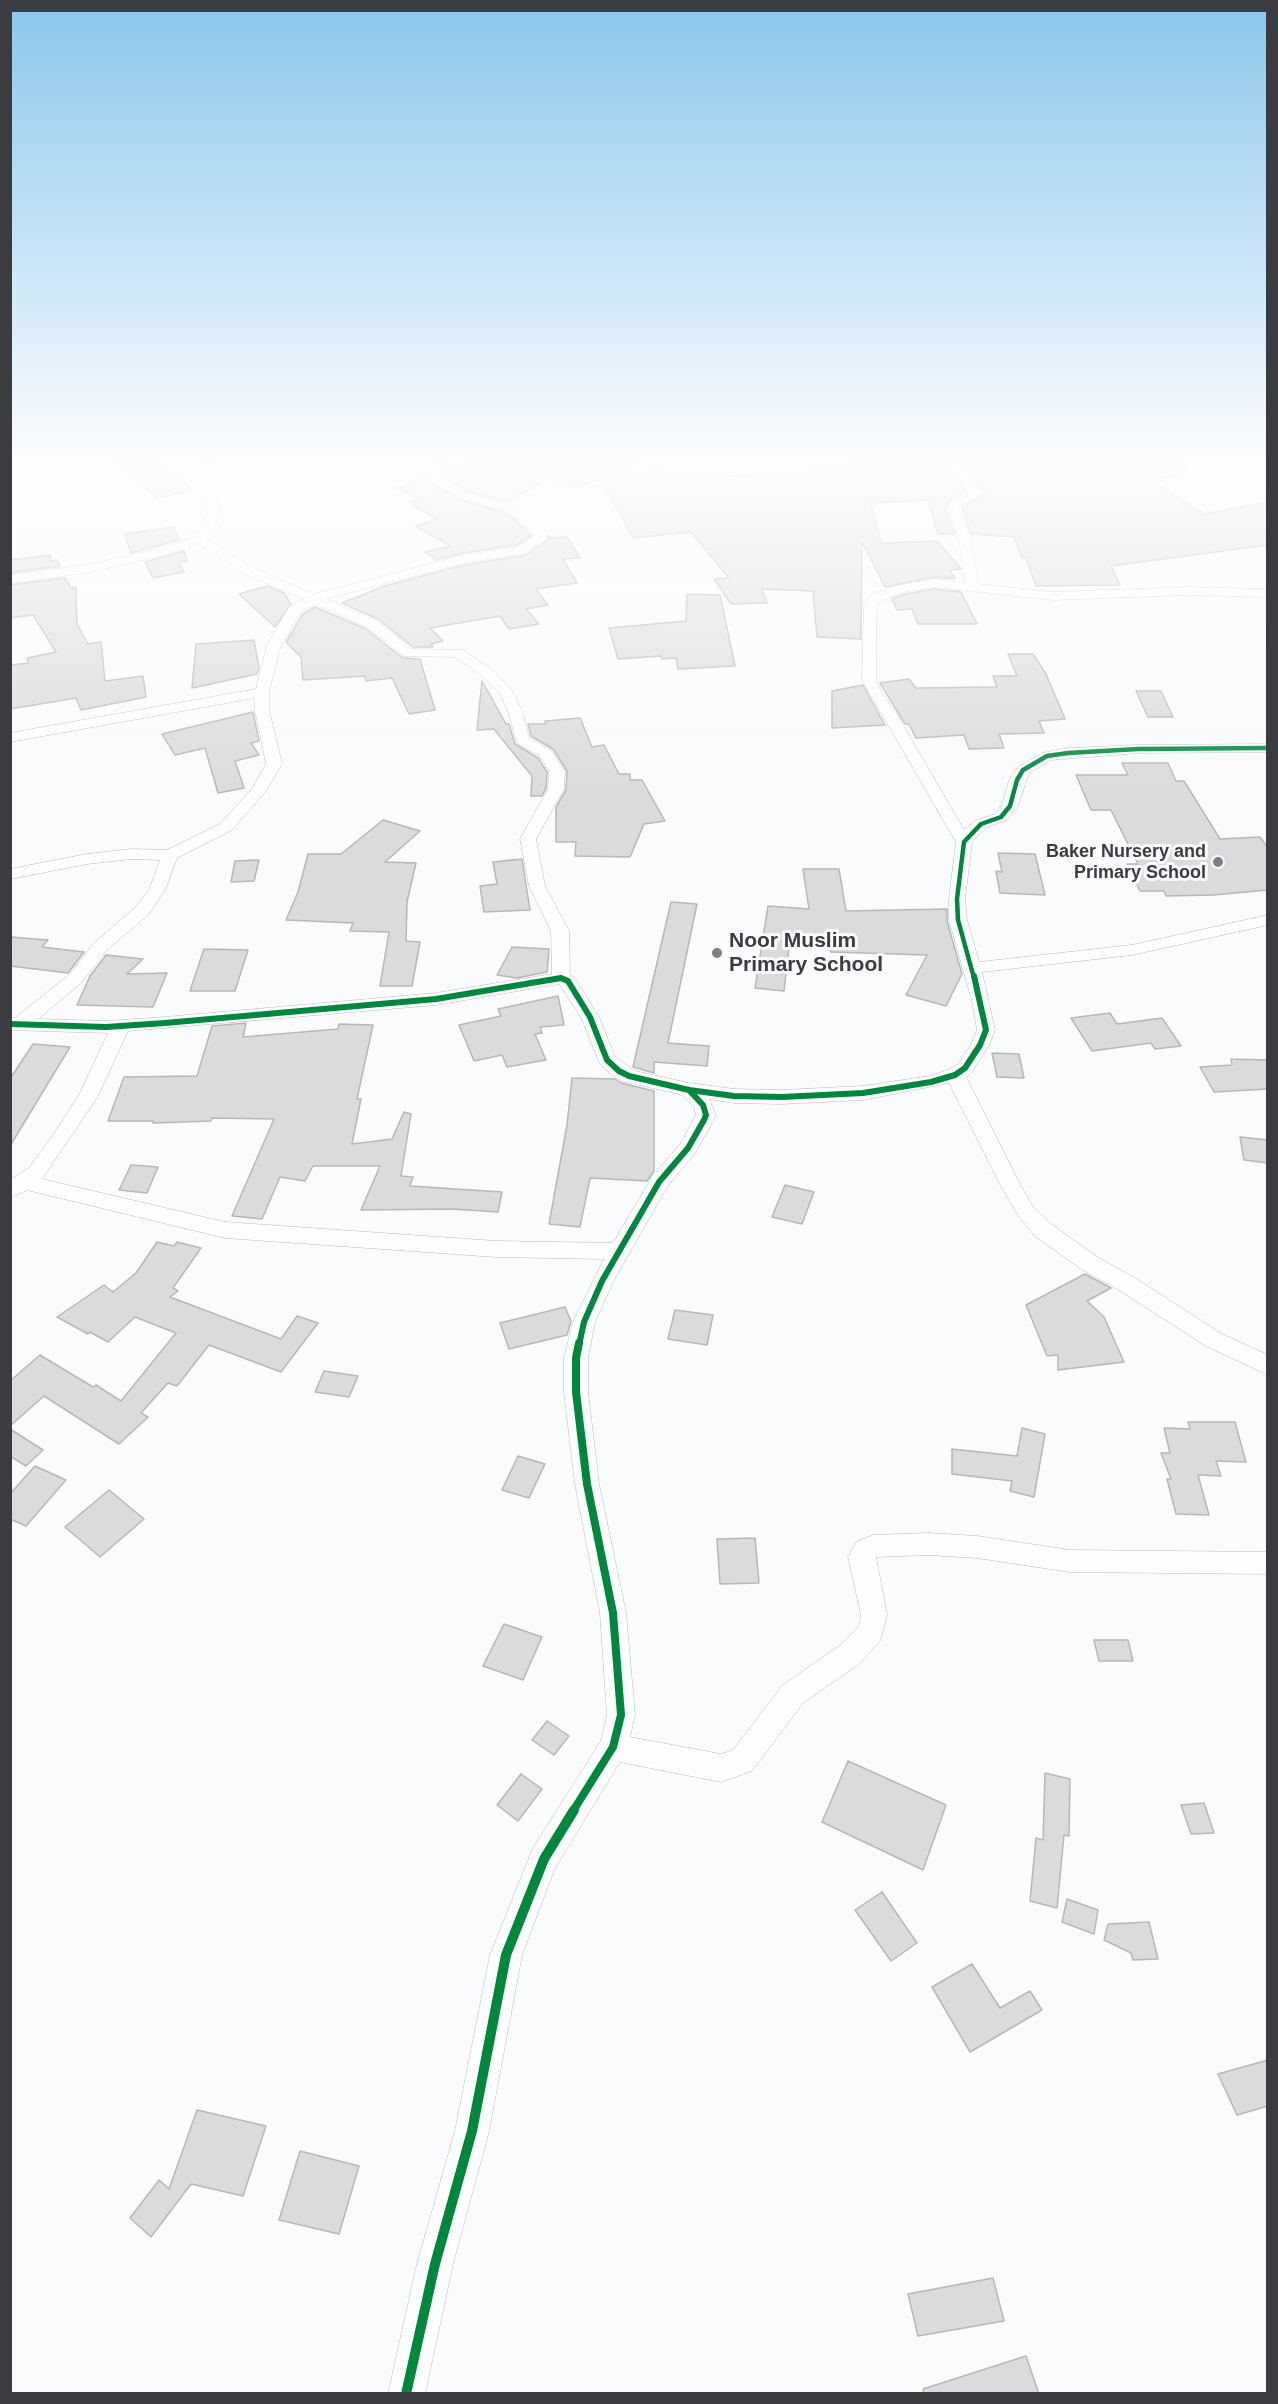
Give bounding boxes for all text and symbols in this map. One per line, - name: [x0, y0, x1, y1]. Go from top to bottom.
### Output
- place label: Baker Nursery and Primary School: [1046, 841, 1206, 884]
- marker: Baker Nursery and Primary School: [1211, 855, 1225, 869]
- place label: Noor Muslim Primary School: [729, 928, 883, 978]
- marker: Noor Muslim Primary School: [710, 946, 724, 960]

